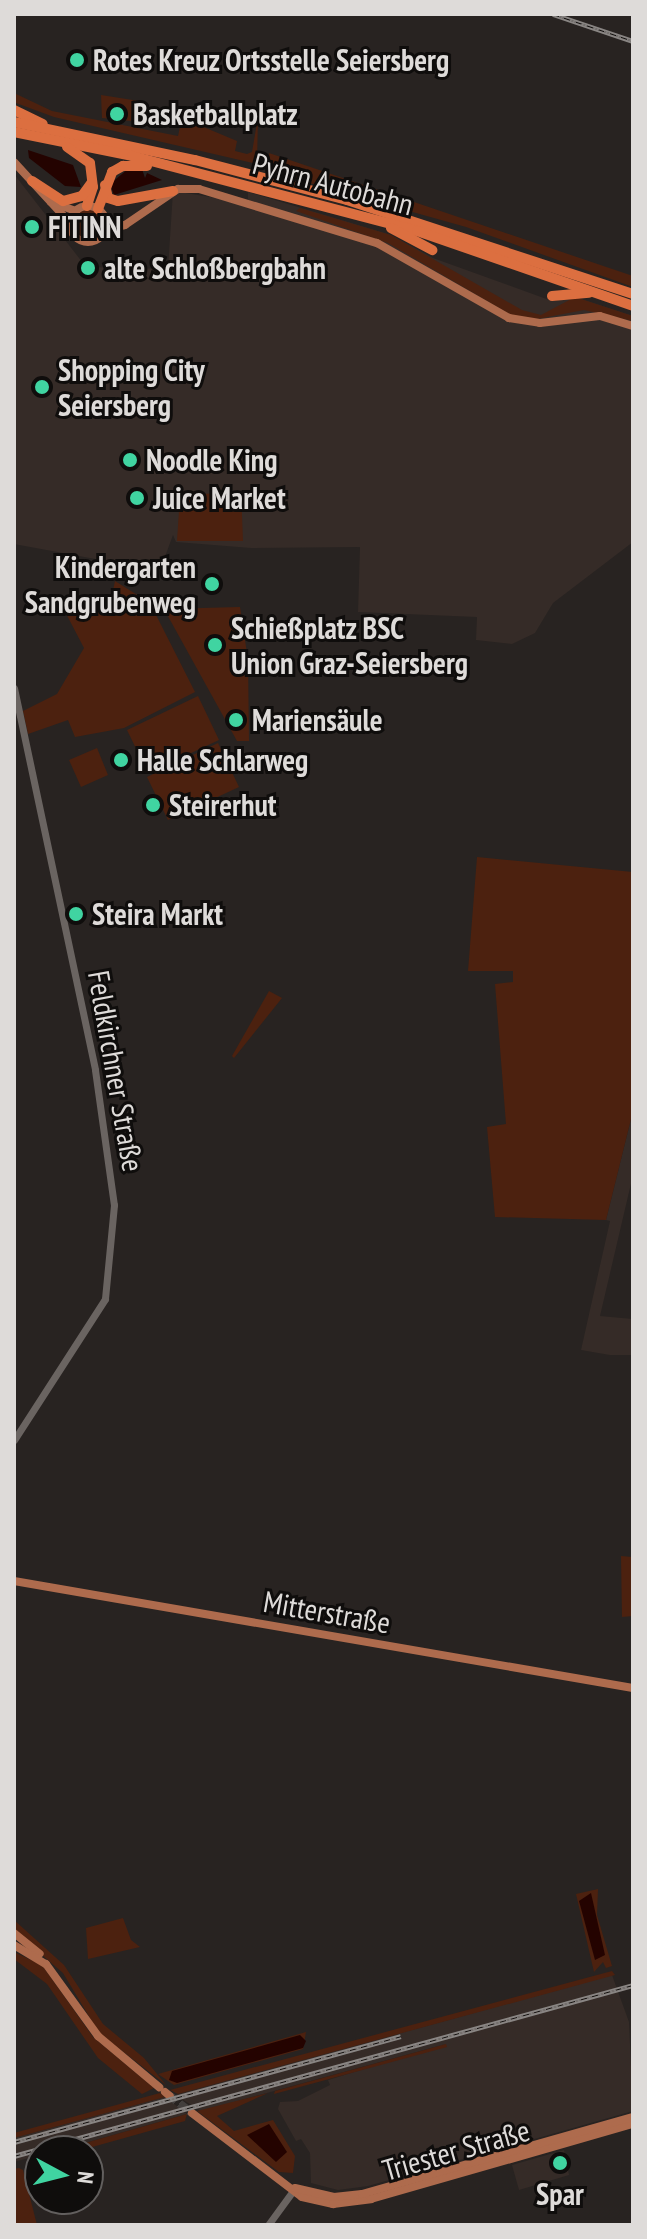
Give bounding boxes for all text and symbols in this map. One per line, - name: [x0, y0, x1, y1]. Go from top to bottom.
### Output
- place label: Rotes Kreuz Ortsstelle Seiersberg: [93, 42, 450, 78]
- marker: Rotes Kreuz Ortsstelle Seiersberg: [68, 51, 86, 69]
- place label: Basketballplatz: [133, 96, 298, 132]
- marker: Basketballplatz: [108, 105, 126, 123]
- street label: Pyhrn Autobahn: [248, 145, 418, 223]
- place label: FITINN: [48, 209, 121, 245]
- marker: FITINN: [23, 218, 41, 236]
- place label: alte Schloßbergbahn: [104, 250, 326, 286]
- marker: alte Schloßbergbahn: [79, 259, 97, 277]
- place label: Shopping City Seiersberg: [58, 352, 205, 422]
- marker: Shopping City Seiersberg: [33, 378, 51, 396]
- place label: Noodle King: [146, 442, 278, 478]
- marker: Noodle King: [121, 451, 139, 469]
- place label: Juice Market: [153, 480, 286, 516]
- marker: Juice Market: [128, 489, 146, 507]
- place label: Kindergarten Sandgrubenweg: [25, 549, 196, 620]
- marker: Kindergarten Sandgrubenweg: [203, 575, 221, 593]
- place label: Schießplatz BSC Union Graz-Seiersberg: [231, 610, 468, 680]
- marker: Schießplatz BSC Union Graz-Seiersberg: [206, 636, 224, 654]
- place label: Mariensäule: [252, 702, 383, 738]
- marker: Mariensäule: [227, 711, 245, 729]
- place label: Halle Schlarweg: [137, 742, 308, 778]
- marker: Halle Schlarweg: [112, 751, 130, 769]
- place label: Steirerhut: [169, 787, 276, 823]
- marker: Steirerhut: [144, 796, 162, 814]
- place label: Steira Markt: [92, 896, 223, 932]
- marker: Steira Markt: [67, 905, 85, 923]
- street label: Feldkirchner Straße: [81, 968, 151, 1174]
- street label: Mitterstraße: [261, 1583, 393, 1641]
- street label: Triester Straße: [378, 2112, 534, 2188]
- north arrow: [24, 2135, 104, 2215]
- marker: Spar: [551, 2154, 569, 2172]
- text: N: [71, 2170, 100, 2185]
- place label: Spar: [536, 2176, 584, 2212]

